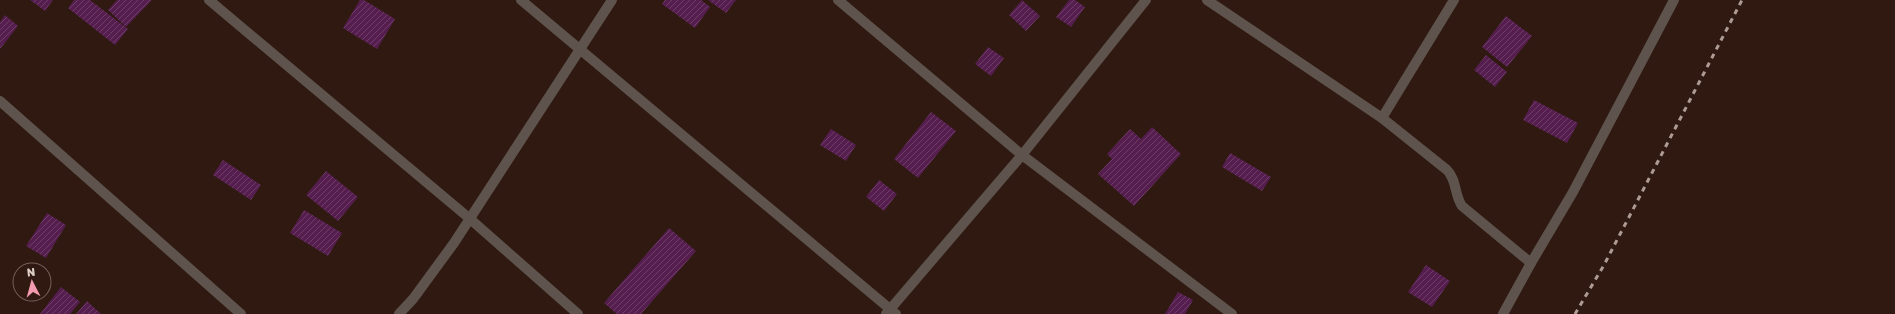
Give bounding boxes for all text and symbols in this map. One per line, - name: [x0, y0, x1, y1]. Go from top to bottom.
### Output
- north arrow: [12, 262, 52, 302]
- text: N: [26, 265, 36, 278]

